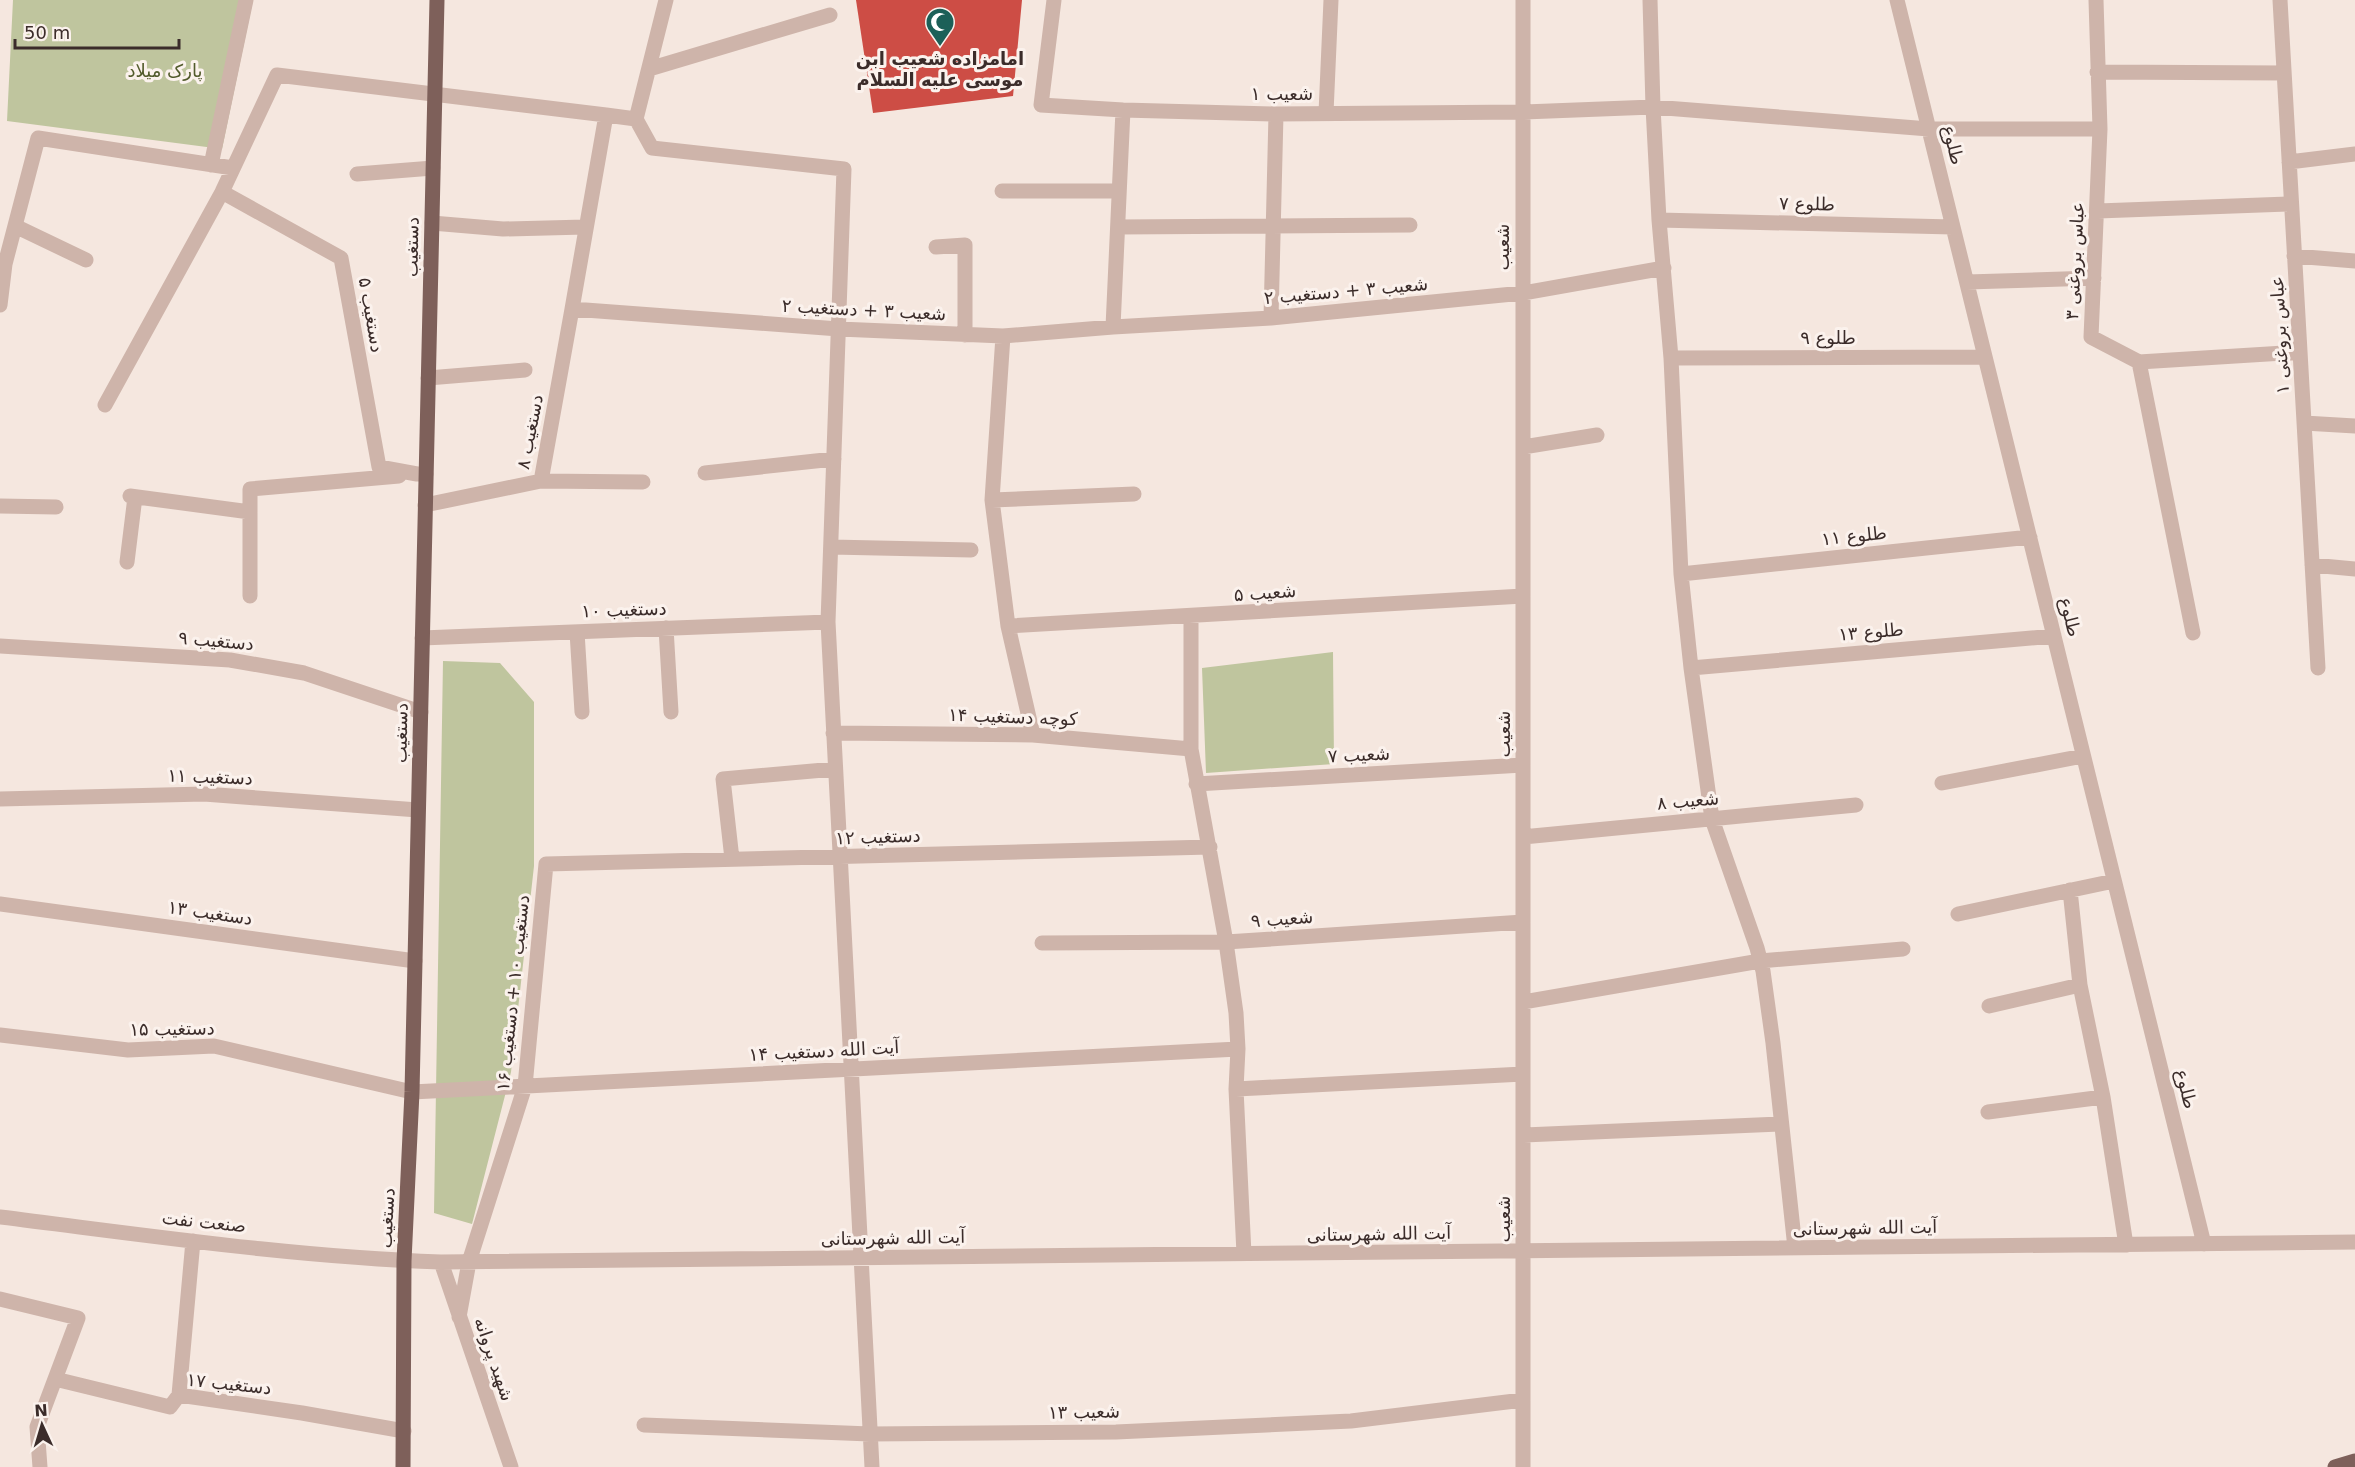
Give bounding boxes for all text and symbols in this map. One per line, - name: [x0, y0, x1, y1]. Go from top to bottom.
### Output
- mosque icon: امامزاده شعیب ابن موسی علیه السلام: [924, 6, 956, 48]
- scale bar: [15, 12, 178, 50]
- text: 50 m: [24, 22, 70, 43]
- place label: امامزاده شعیب ابن موسی علیه السلام: [856, 48, 1024, 91]
- park label: پارک میلاد: [128, 60, 202, 82]
- street label: شعیب ۱: [1251, 83, 1313, 104]
- street label: طلوع: [1937, 123, 1969, 167]
- street label: طلوع ۷: [1779, 193, 1835, 215]
- street label: عباس بروغنی ۳: [2061, 201, 2089, 321]
- street label: دستغیب: [400, 217, 423, 277]
- street label: شعیب: [1492, 224, 1513, 270]
- street label: شعیب ۳ + دستغیب ۲: [1263, 273, 1429, 308]
- street label: عباس بروغنی ۱: [2266, 275, 2294, 395]
- street label: دستغیب ۵: [355, 276, 388, 354]
- street label: شعیب ۳ + دستغیب ۲: [781, 295, 947, 324]
- street label: طلوع ۹: [1800, 327, 1856, 349]
- street label: دستغیب ۸: [512, 393, 547, 471]
- street label: طلوع ۱۱: [1820, 522, 1888, 550]
- street label: شعیب ۵: [1233, 580, 1297, 605]
- street label: طلوع: [2054, 595, 2086, 639]
- street label: دستغیب ۱۰: [581, 598, 667, 621]
- street label: طلوع ۱۳: [1837, 618, 1905, 646]
- street label: دستغیب ۹: [177, 627, 255, 654]
- street label: دستغیب: [389, 703, 412, 763]
- street label: کوچه دستغیب ۱۴: [948, 704, 1079, 730]
- street label: شعیب: [1493, 711, 1514, 757]
- street label: شعیب ۷: [1327, 742, 1391, 767]
- street label: دستغیب ۱۱: [167, 765, 253, 788]
- street label: شعیب ۸: [1656, 787, 1720, 814]
- street label: دستغیب ۱۲: [835, 825, 921, 848]
- street label: دستغیب ۱۰ + دستغیب ۱۶: [492, 894, 533, 1092]
- street label: دستغیب ۱۳: [166, 896, 254, 929]
- street label: شعیب ۹: [1250, 906, 1314, 931]
- street label: دستغیب ۱۵: [129, 1017, 215, 1040]
- street label: آیت الله دستغیب ۱۴: [748, 1035, 901, 1065]
- street label: طلوع: [2170, 1067, 2202, 1111]
- street label: دستغیب: [374, 1187, 399, 1249]
- street label: شعیب: [1493, 1196, 1514, 1242]
- street label: صنعت نفت: [161, 1207, 247, 1236]
- street label: آیت الله شهرستانی: [1793, 1215, 1938, 1240]
- street label: آیت الله شهرستانی: [1307, 1221, 1452, 1246]
- street label: آیت الله شهرستانی: [821, 1225, 966, 1250]
- street label: شهید پروانه: [469, 1314, 519, 1404]
- street label: دستغیب ۱۷: [185, 1369, 273, 1398]
- north arrow: [12, 1395, 72, 1455]
- street label: شعیب ۱۳: [1048, 1400, 1120, 1423]
- text: N: [34, 1401, 48, 1420]

